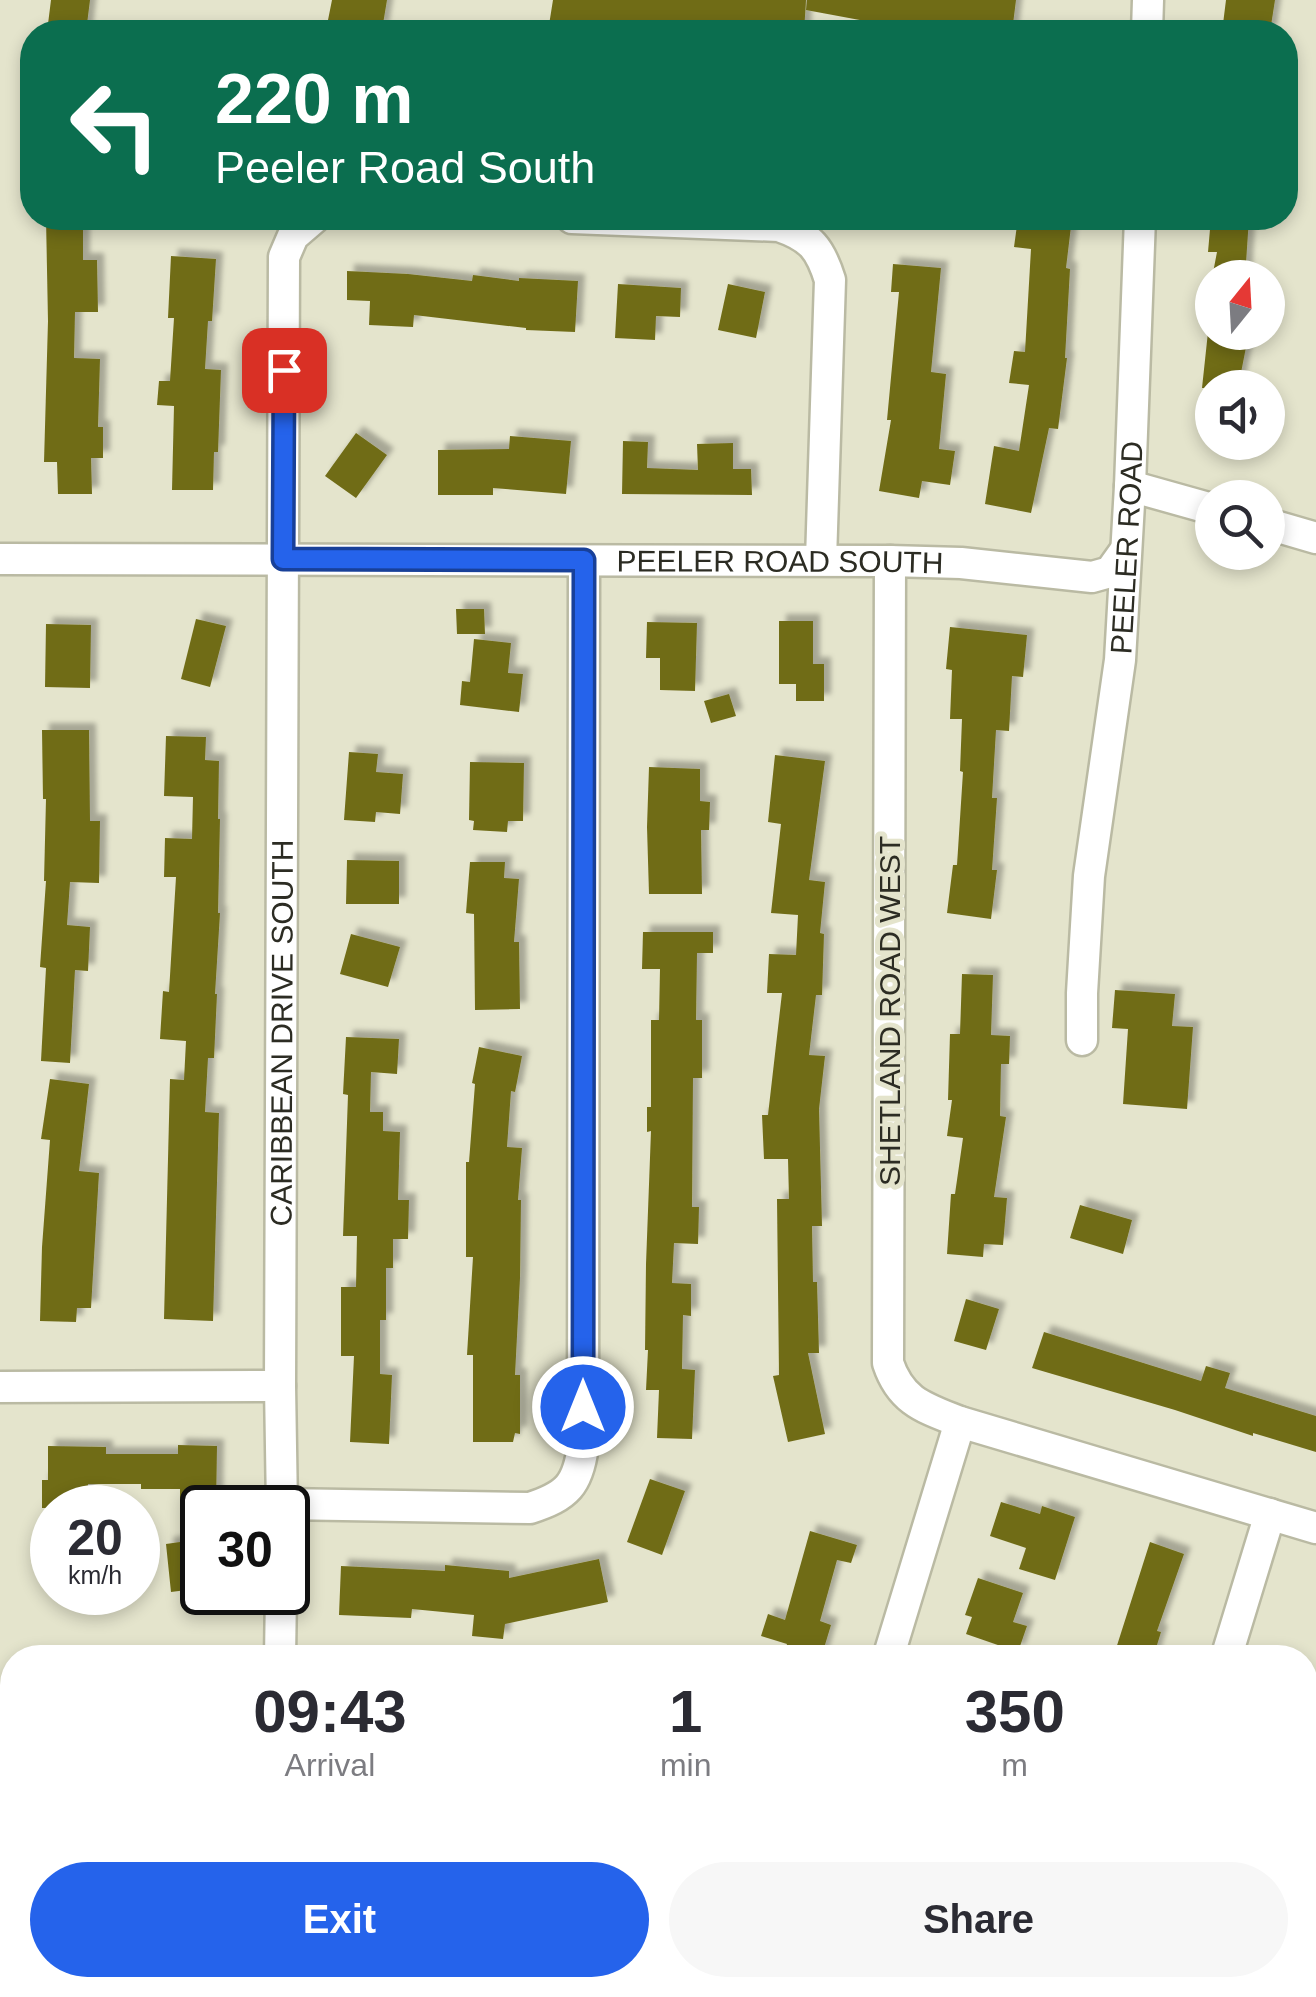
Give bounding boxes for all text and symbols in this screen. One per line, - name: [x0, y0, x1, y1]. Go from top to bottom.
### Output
- icon: left: [50, 60, 180, 190]
- text: 220 m: [215, 60, 413, 138]
- text: Peeler Road South: [215, 142, 595, 193]
- north arrow: [1195, 260, 1285, 350]
- map controls: [1195, 260, 1285, 570]
- pin: [242, 328, 327, 413]
- icon: arrive: [257, 343, 312, 398]
- button: sound: [1195, 370, 1285, 460]
- street label: PEELER ROAD: [1104, 440, 1148, 655]
- button: search: [1195, 480, 1285, 570]
- street label: PEELER ROAD SOUTH: [617, 544, 944, 579]
- street label: SHETLAND ROAD WEST: [873, 836, 906, 1186]
- street label: CARIBBEAN DRIVE SOUTH: [264, 840, 298, 1227]
- position arrow: [531, 1355, 635, 1459]
- speed limit sign: 30: [180, 1485, 310, 1615]
- text: 20: [67, 1510, 123, 1566]
- text: km/h: [68, 1561, 122, 1589]
- text: 09:43: [253, 1678, 407, 1745]
- text: 1: [669, 1678, 702, 1745]
- text: 350: [965, 1678, 1065, 1745]
- text: Arrival: [285, 1747, 375, 1783]
- text: min: [660, 1747, 711, 1783]
- text: m: [1001, 1747, 1028, 1783]
- button: Exit: [30, 1862, 649, 1977]
- button: Share: [669, 1862, 1288, 1977]

